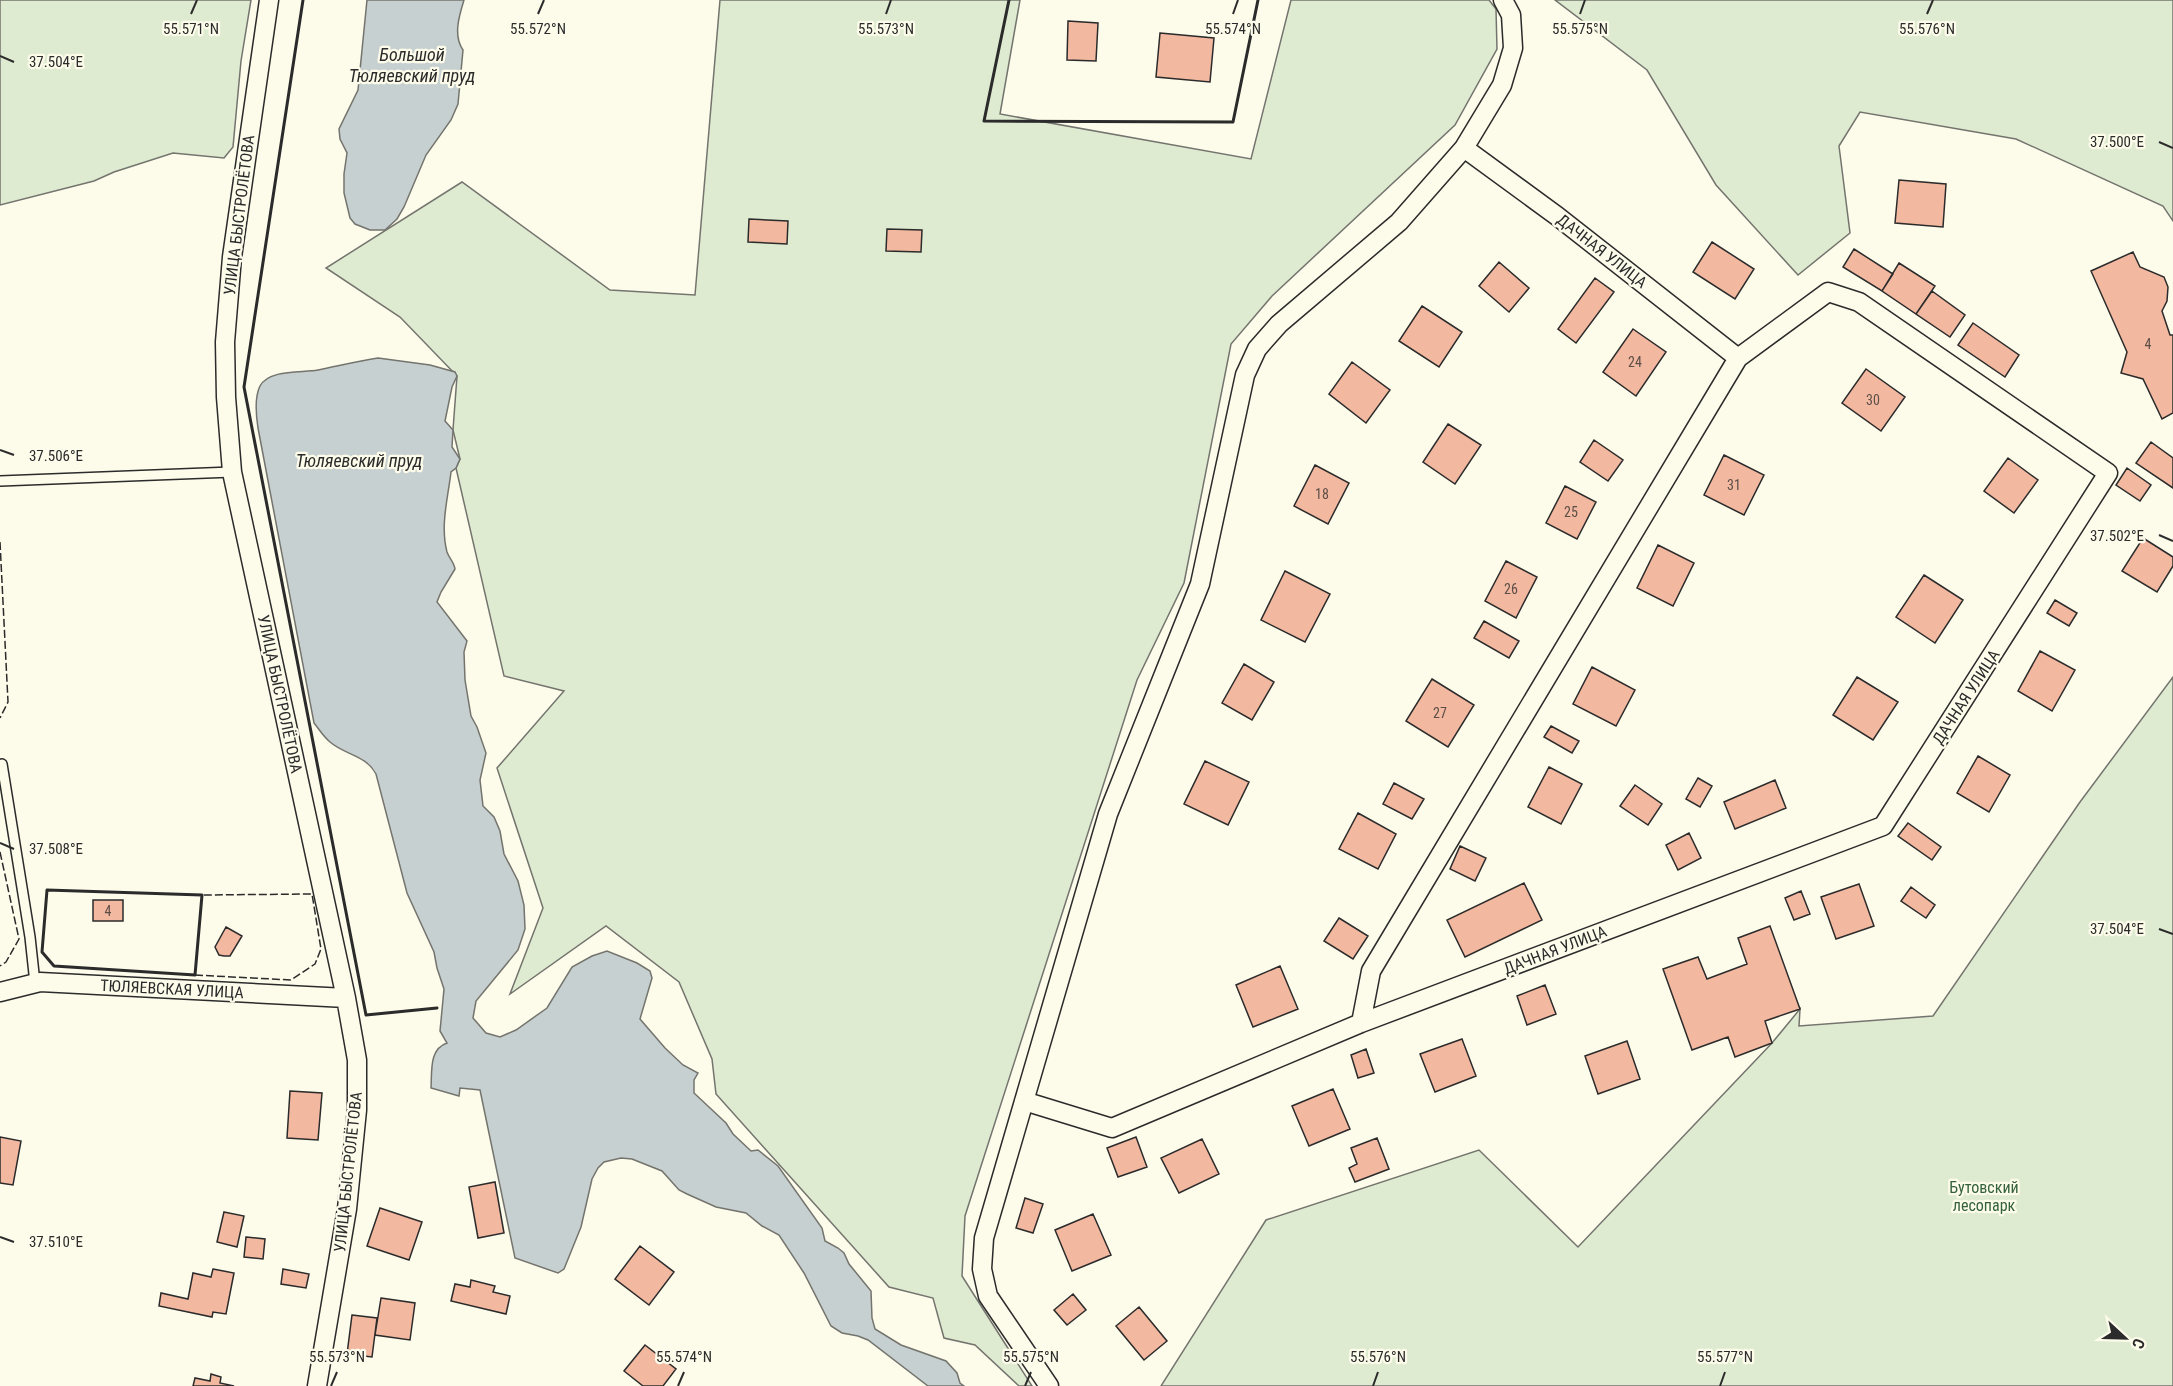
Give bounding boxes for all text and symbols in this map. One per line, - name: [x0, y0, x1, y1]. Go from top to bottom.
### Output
- text: 55.571°N: [163, 20, 219, 38]
- text: 55.572°N: [510, 20, 566, 38]
- text: 55.573°N: [858, 20, 914, 38]
- text: 55.574°N: [1205, 20, 1261, 38]
- text: 55.575°N: [1552, 20, 1608, 38]
- text: 55.576°N: [1899, 20, 1955, 38]
- water label: Большой Тюляевский пруд: [349, 44, 475, 86]
- text: 37.504°E: [29, 53, 83, 71]
- text: 37.500°E: [2090, 133, 2144, 151]
- street label: УЛИЦА БЫСТРОЛЁТОВА: [220, 134, 258, 296]
- street label: ДАЧНАЯ УЛИЦА: [1553, 210, 1651, 292]
- house number: 4: [2145, 336, 2152, 352]
- house number: 24: [1628, 354, 1642, 370]
- house number: 30: [1866, 392, 1880, 408]
- text: 37.506°E: [29, 447, 83, 465]
- water label: Тюляевский пруд: [296, 450, 422, 471]
- house number: 31: [1727, 477, 1741, 493]
- house number: 18: [1315, 486, 1329, 502]
- house number: 25: [1564, 504, 1578, 520]
- text: 37.502°E: [2090, 527, 2144, 545]
- house number: 26: [1504, 581, 1518, 597]
- street label: УЛИЦА БЫСТРОЛЁТОВА: [254, 613, 306, 775]
- street label: ДАЧНАЯ УЛИЦА: [1928, 646, 2004, 748]
- house number: 27: [1433, 705, 1447, 721]
- text: 37.508°E: [29, 840, 83, 858]
- house number: 4: [105, 903, 112, 919]
- text: 37.504°E: [2090, 920, 2144, 938]
- street label: ДАЧНАЯ УЛИЦА: [1501, 922, 1609, 978]
- street label: ТЮЛЯЕВСКАЯ УЛИЦА: [100, 976, 244, 1002]
- street label: УЛИЦА БЫСТРОЛЁТОВА: [330, 1091, 366, 1253]
- park label: Бутовский лесопарк: [1949, 1178, 2019, 1215]
- text: 37.510°E: [29, 1233, 83, 1251]
- north arrow: [2095, 1308, 2155, 1368]
- text: С: [2128, 1336, 2149, 1351]
- text: 55.573°N: [309, 1348, 365, 1366]
- text: 55.574°N: [656, 1348, 712, 1366]
- text: 55.575°N: [1003, 1348, 1059, 1366]
- text: 55.576°N: [1350, 1348, 1406, 1366]
- text: 55.577°N: [1697, 1348, 1753, 1366]

